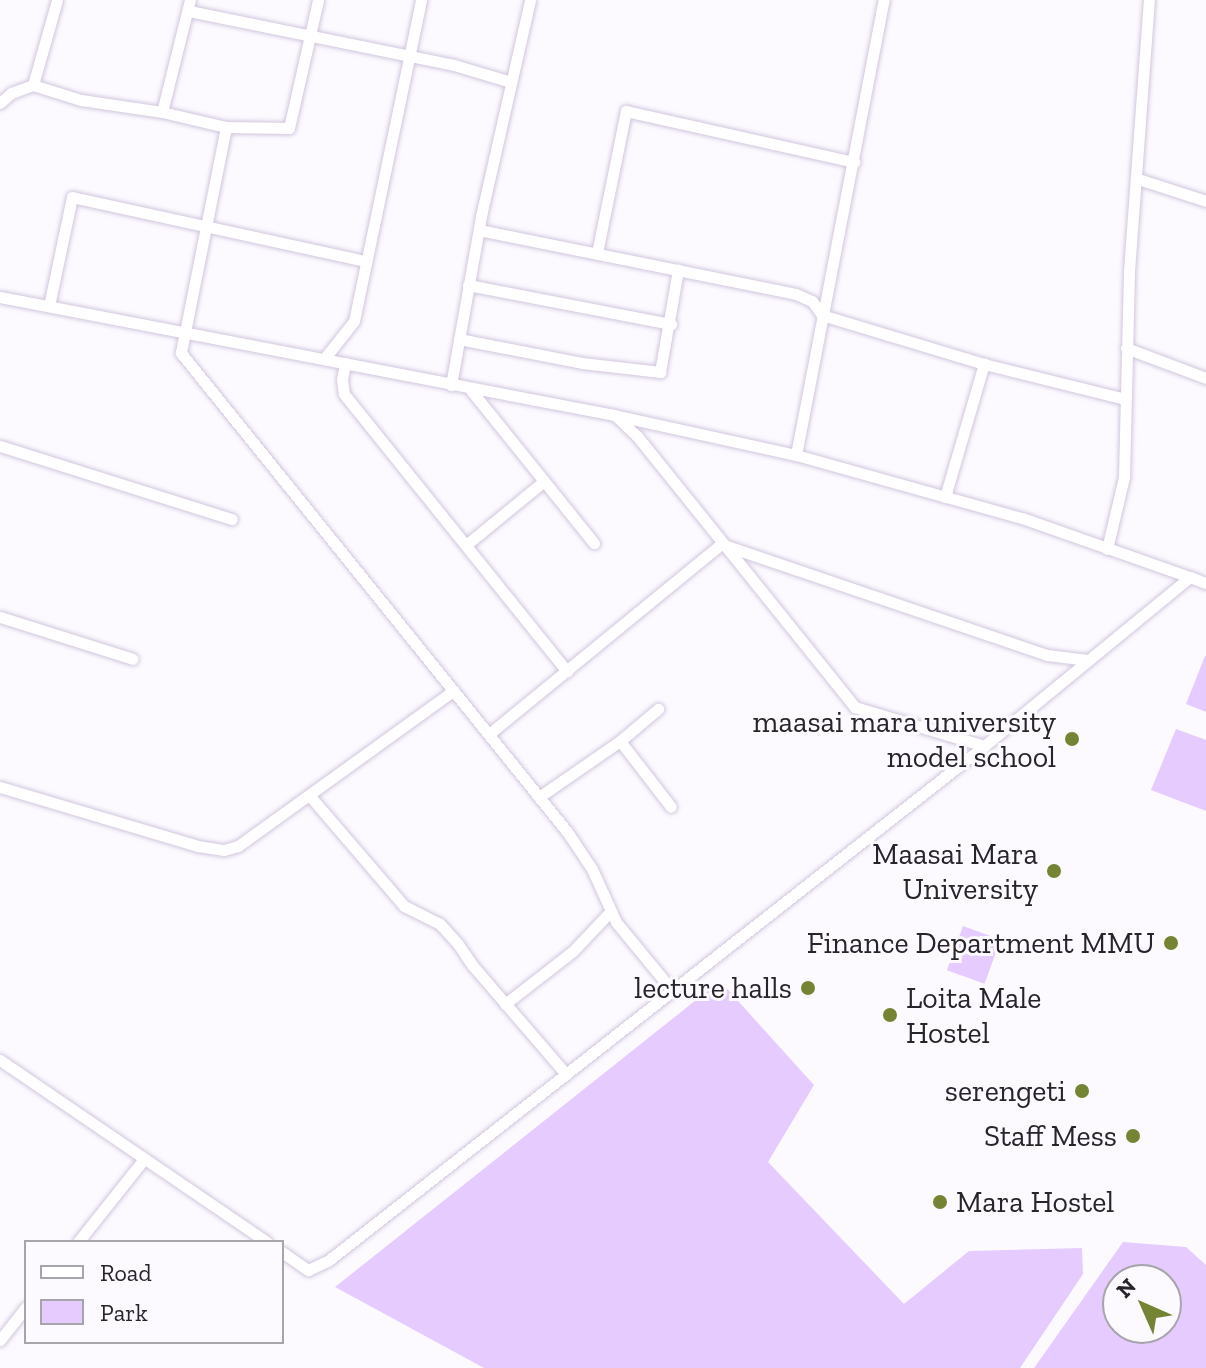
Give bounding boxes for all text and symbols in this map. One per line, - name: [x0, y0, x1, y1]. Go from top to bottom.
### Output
- place label: maasai mara university model school: [753, 704, 1056, 774]
- marker: maasai mara university model school: [1063, 730, 1081, 748]
- place label: Maasai Mara University: [872, 836, 1038, 906]
- marker: Maasai Mara University: [1045, 862, 1063, 880]
- place label: Finance Department MMU: [807, 925, 1155, 961]
- marker: Finance Department MMU: [1162, 934, 1180, 952]
- place label: lecture halls: [634, 970, 792, 1006]
- marker: lecture halls: [799, 979, 817, 997]
- place label: Loita Male Hostel: [906, 980, 1041, 1050]
- marker: Loita Male Hostel: [881, 1006, 899, 1024]
- place label: serengeti: [945, 1073, 1066, 1109]
- marker: serengeti: [1073, 1082, 1091, 1100]
- place label: Staff Mess: [984, 1118, 1117, 1154]
- marker: Staff Mess: [1124, 1127, 1142, 1145]
- place label: Mara Hostel: [956, 1184, 1114, 1220]
- marker: Mara Hostel: [931, 1193, 949, 1211]
- legend: [24, 1240, 284, 1344]
- text: Road: [100, 1258, 152, 1287]
- north arrow: [1102, 1264, 1182, 1344]
- text: N: [1111, 1273, 1142, 1304]
- text: Park: [100, 1298, 148, 1327]

